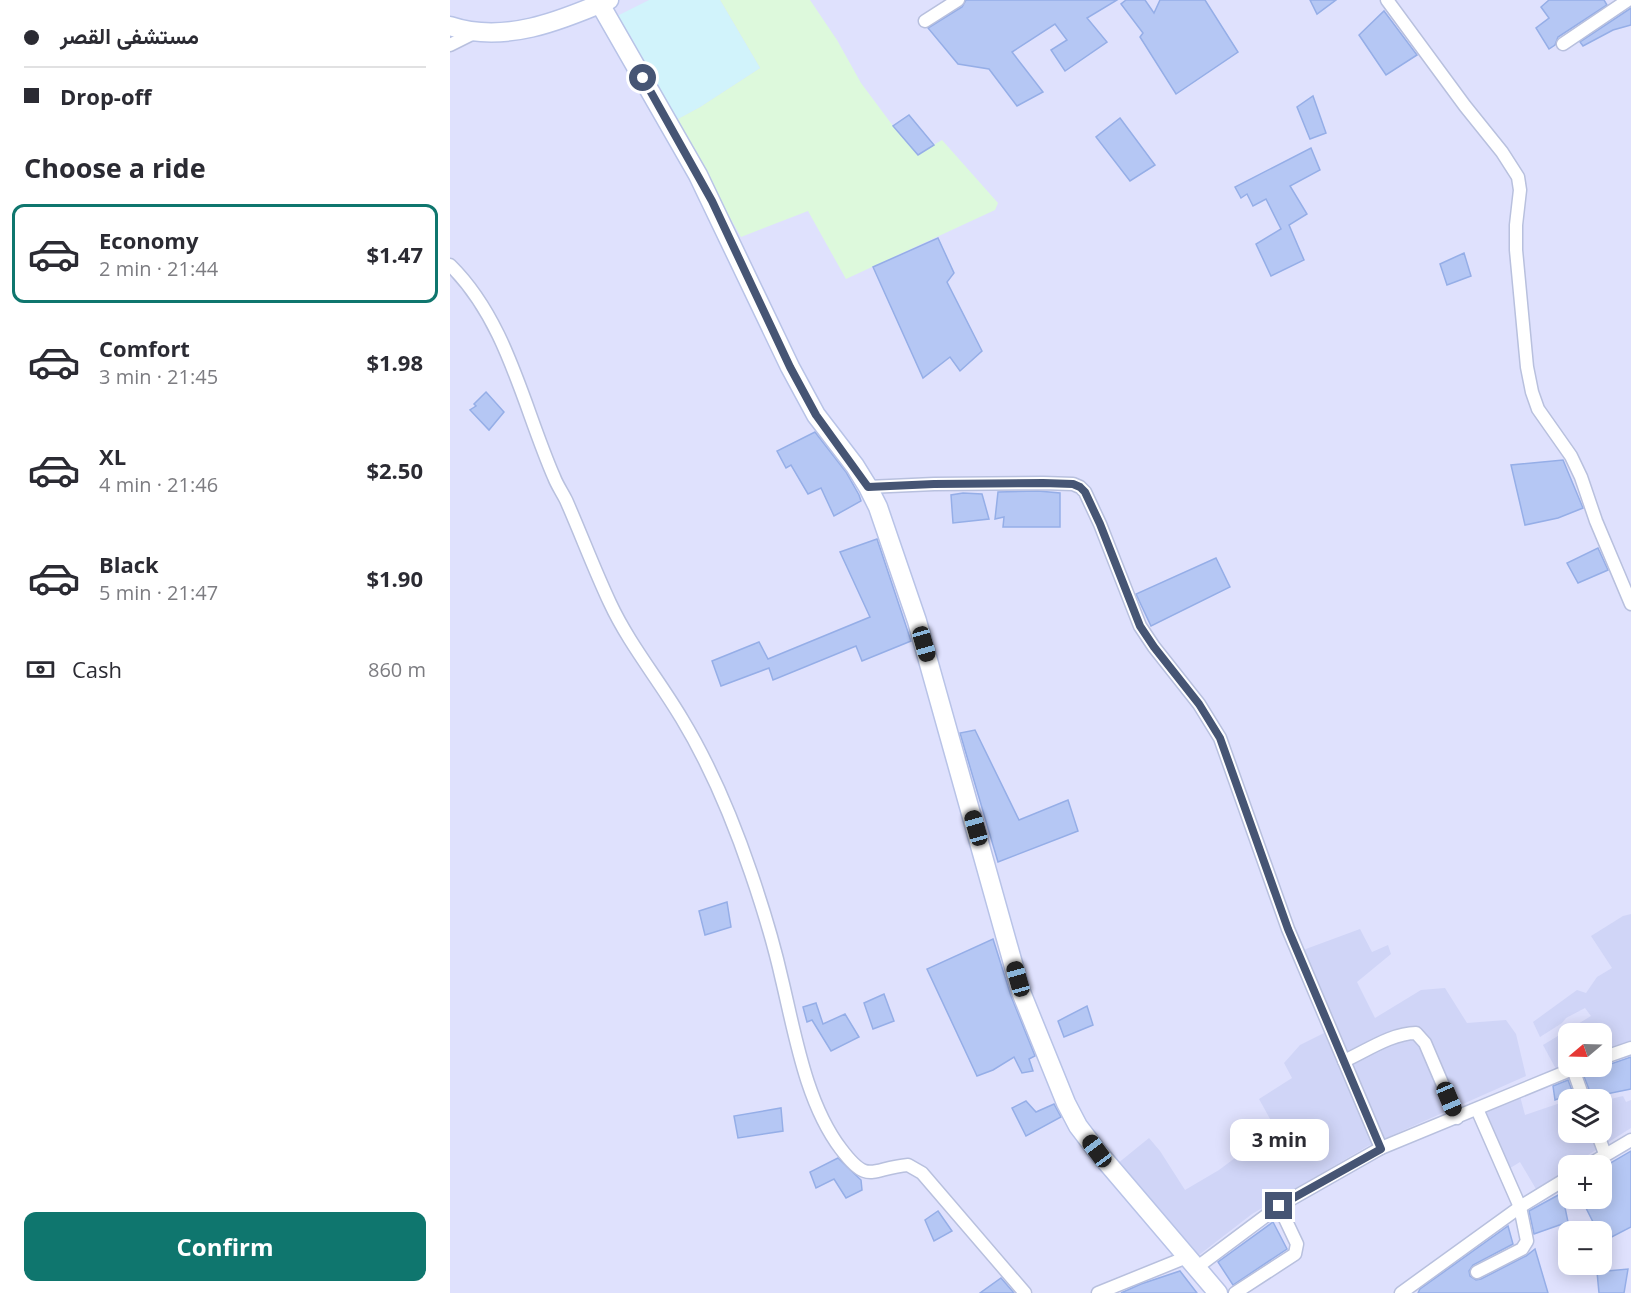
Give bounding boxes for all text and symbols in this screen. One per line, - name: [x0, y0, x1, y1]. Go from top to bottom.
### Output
- text: مستشفى القصر: [60, 20, 199, 50]
- route start: [629, 64, 656, 91]
- text: Drop-off: [60, 81, 152, 111]
- text: Choose a ride: [24, 149, 206, 186]
- text: Economy: [99, 225, 198, 255]
- icon: car: [27, 227, 81, 281]
- text: $1.47: [366, 239, 423, 269]
- text: 2 min · 21:44: [99, 255, 218, 282]
- text: Comfort: [99, 333, 190, 363]
- icon: car: [27, 335, 81, 389]
- text: $1.98: [366, 347, 423, 377]
- text: 3 min · 21:45: [99, 363, 218, 390]
- text: XL: [99, 441, 126, 471]
- icon: car: [27, 443, 81, 497]
- text: $2.50: [366, 455, 423, 485]
- text: 4 min · 21:46: [99, 471, 218, 498]
- text: Black: [99, 549, 159, 579]
- icon: car: [27, 551, 81, 605]
- text: $1.90: [366, 563, 423, 593]
- text: 5 min · 21:47: [99, 579, 218, 606]
- car: [910, 624, 938, 664]
- icon: cash: [24, 653, 57, 686]
- text: Cash: [72, 654, 122, 684]
- text: 860 m: [368, 656, 426, 683]
- car: [962, 808, 990, 848]
- car: [1004, 959, 1032, 999]
- north arrow: [1558, 1023, 1612, 1077]
- map controls: [1558, 1023, 1612, 1275]
- car: [1434, 1079, 1464, 1119]
- button: layers: [1558, 1089, 1612, 1143]
- callout: 3 min: [1230, 1119, 1328, 1161]
- text: 3 min: [1252, 1126, 1307, 1153]
- car: [1079, 1131, 1115, 1171]
- button: +: [1558, 1155, 1612, 1209]
- route end: [1265, 1192, 1292, 1219]
- button: Confirm: [24, 1212, 426, 1281]
- button: −: [1558, 1221, 1612, 1275]

